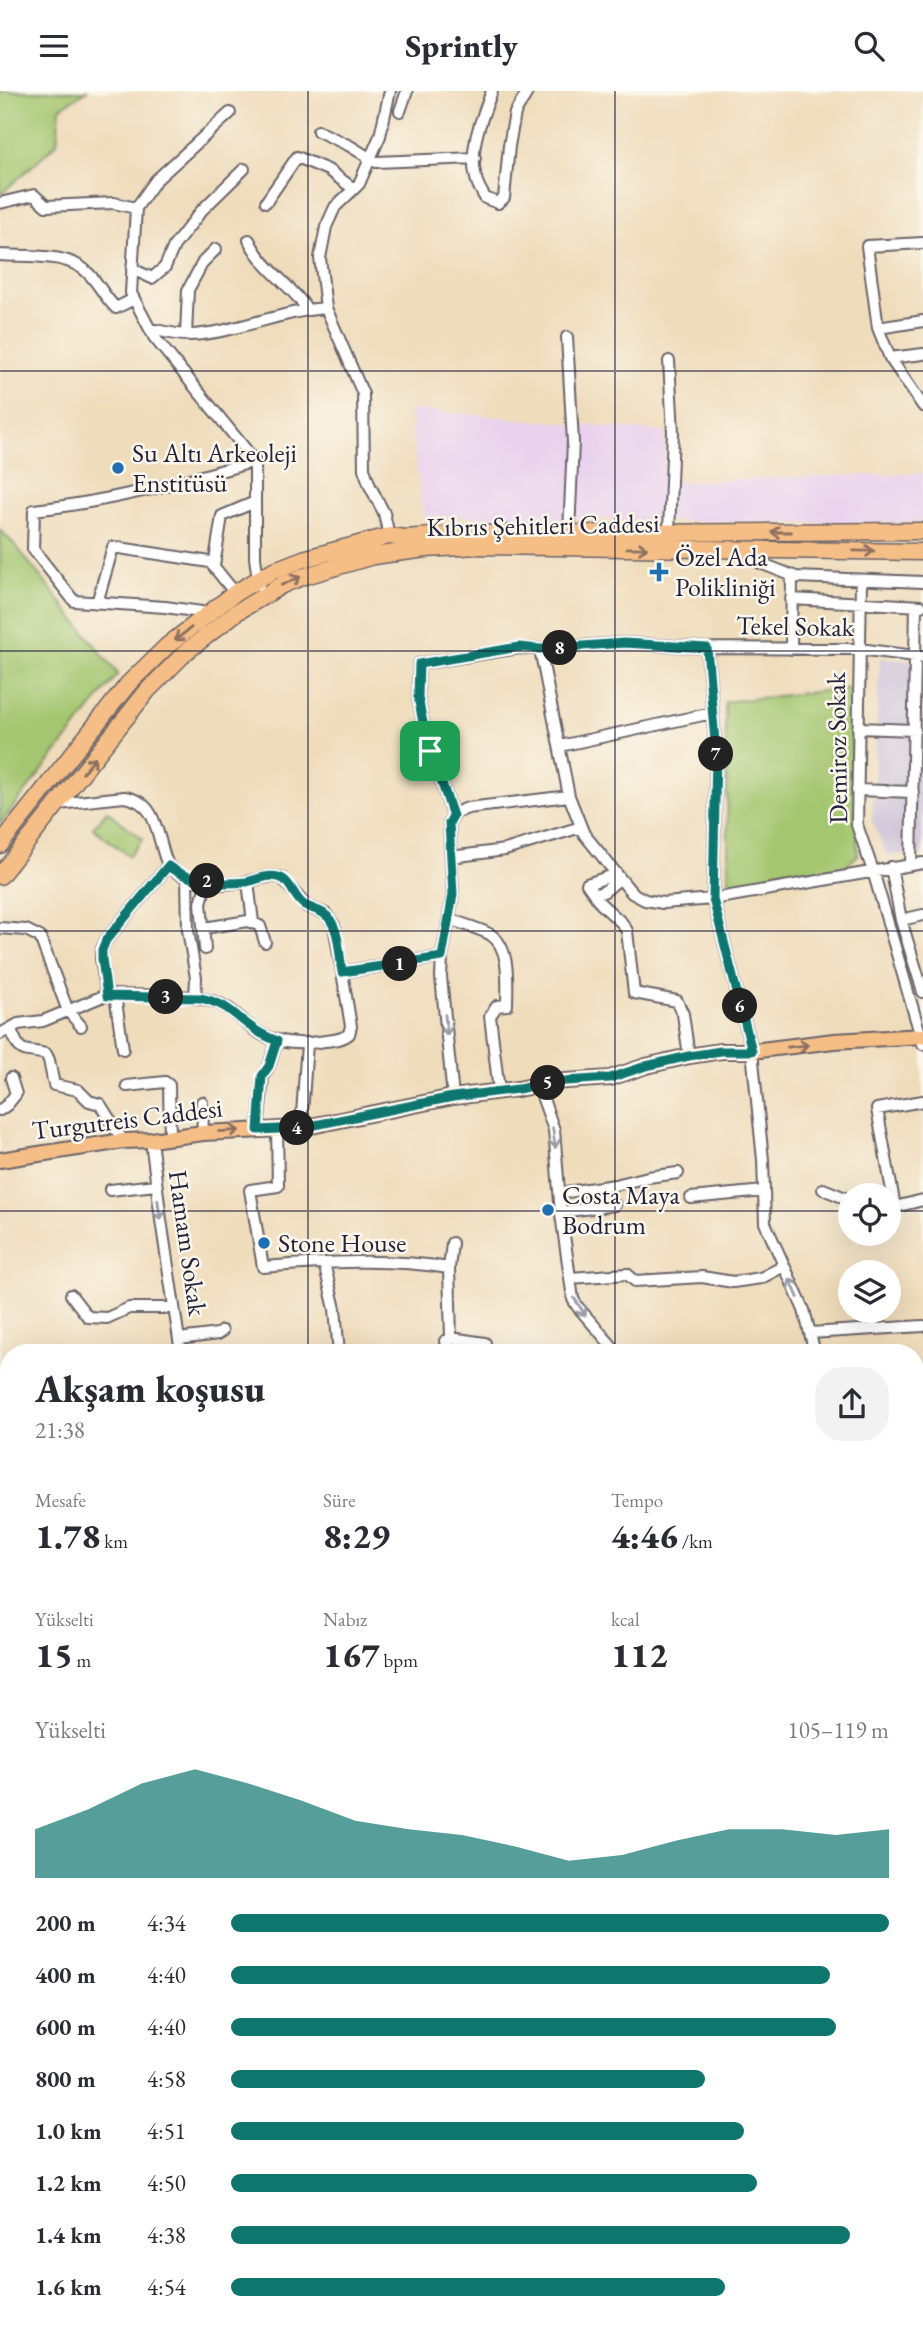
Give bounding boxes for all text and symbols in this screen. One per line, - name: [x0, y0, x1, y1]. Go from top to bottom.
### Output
- text: Sprintly: [405, 25, 518, 67]
- icon: menu: [35, 27, 73, 65]
- icon: search: [850, 27, 888, 65]
- place label: Su Altı Arkeoleji Enstitüsü: [132, 436, 297, 500]
- marker: Su Altı Arkeoleji Enstitüsü: [110, 460, 126, 476]
- street label: Kıbrıs Şehitleri Caddesi: [426, 506, 660, 544]
- one-way arrow: [770, 525, 793, 539]
- place label: Özel Ada Polikliniği: [675, 540, 776, 604]
- one-way arrow: [625, 541, 648, 554]
- one-way arrow: [852, 544, 875, 558]
- marker: Özel Ada Polikliniği: [649, 562, 669, 582]
- one-way arrow: [280, 574, 301, 587]
- street label: Tekel Sokak: [736, 608, 855, 644]
- one-way arrow: [174, 626, 192, 641]
- pin: 8: [542, 631, 578, 665]
- text: 8: [554, 635, 565, 660]
- street label: Demiroz Sokak: [819, 671, 855, 824]
- pin: [400, 721, 460, 781]
- icon: arrive: [411, 732, 449, 770]
- pin: 7: [698, 737, 734, 771]
- text: 7: [710, 741, 721, 766]
- one-way arrow: [81, 756, 96, 775]
- pin: 2: [190, 863, 224, 899]
- text: 2: [201, 868, 212, 893]
- pin: 1: [382, 947, 418, 981]
- text: 1: [394, 951, 405, 976]
- pin: 3: [148, 979, 184, 1014]
- text: 3: [160, 984, 171, 1009]
- pin: 6: [722, 989, 758, 1023]
- text: 6: [734, 993, 745, 1018]
- one-way arrow: [440, 1013, 453, 1036]
- one-way arrow: [786, 1039, 809, 1052]
- pin: 5: [530, 1065, 566, 1101]
- text: 5: [542, 1070, 553, 1095]
- street label: Turgutreis Caddesi: [30, 1090, 224, 1148]
- pin: 4: [280, 1111, 314, 1145]
- text: 4: [291, 1115, 302, 1140]
- one-way arrow: [217, 1125, 240, 1138]
- one-way arrow: [547, 1126, 560, 1149]
- street label: Hamam Sokak: [161, 1168, 215, 1319]
- place label: Costa Maya Bodrum: [562, 1178, 680, 1242]
- map controls: [838, 1183, 901, 1323]
- button: locate: [838, 1183, 901, 1246]
- one-way arrow: [153, 1198, 166, 1221]
- marker: Costa Maya Bodrum: [540, 1202, 556, 1218]
- place label: Stone House: [278, 1226, 406, 1260]
- marker: Stone House: [256, 1235, 272, 1251]
- button: layers: [838, 1260, 901, 1323]
- one-way arrow: [787, 1278, 800, 1299]
- one-way arrow: [572, 1297, 587, 1316]
- text: Akşam koşusu: [35, 1364, 265, 1413]
- button: share: [815, 1367, 889, 1441]
- text: 21:38: [35, 1415, 85, 1445]
- text: Mesafe: [35, 1488, 86, 1513]
- text: Süre: [323, 1488, 356, 1513]
- text: Tempo: [611, 1488, 663, 1513]
- text: 1.78: [35, 1513, 101, 1558]
- text: 8:29: [323, 1513, 390, 1558]
- text: 4:46: [611, 1513, 678, 1558]
- text: km: [101, 1529, 128, 1554]
- text: /km: [678, 1529, 713, 1554]
- text: Yükselti: [35, 1607, 94, 1632]
- text: Nabız: [323, 1607, 367, 1632]
- text: kcal: [611, 1607, 640, 1632]
- text: 15: [35, 1632, 73, 1677]
- text: 167: [323, 1632, 380, 1677]
- text: 112: [611, 1632, 668, 1677]
- text: m: [73, 1648, 91, 1673]
- text: bpm: [380, 1648, 418, 1673]
- text: Yükselti: [35, 1715, 106, 1745]
- text: 105–119 m: [788, 1715, 889, 1745]
- text: 200 m: [35, 1908, 96, 1938]
- text: 4:34: [147, 1908, 186, 1938]
- text: 400 m: [35, 1960, 96, 1990]
- text: 4:40: [147, 1960, 186, 1990]
- text: 600 m: [35, 2012, 96, 2042]
- text: 4:40: [147, 2012, 186, 2042]
- text: 800 m: [35, 2064, 96, 2094]
- text: 4:58: [147, 2064, 186, 2094]
- text: 1.0 km: [35, 2116, 102, 2146]
- text: 4:51: [147, 2116, 186, 2146]
- text: 1.2 km: [35, 2168, 102, 2198]
- text: 4:50: [147, 2168, 186, 2198]
- text: 1.4 km: [35, 2220, 102, 2250]
- text: 4:38: [147, 2220, 186, 2250]
- text: 1.6 km: [35, 2272, 102, 2302]
- text: 4:54: [147, 2272, 186, 2302]

